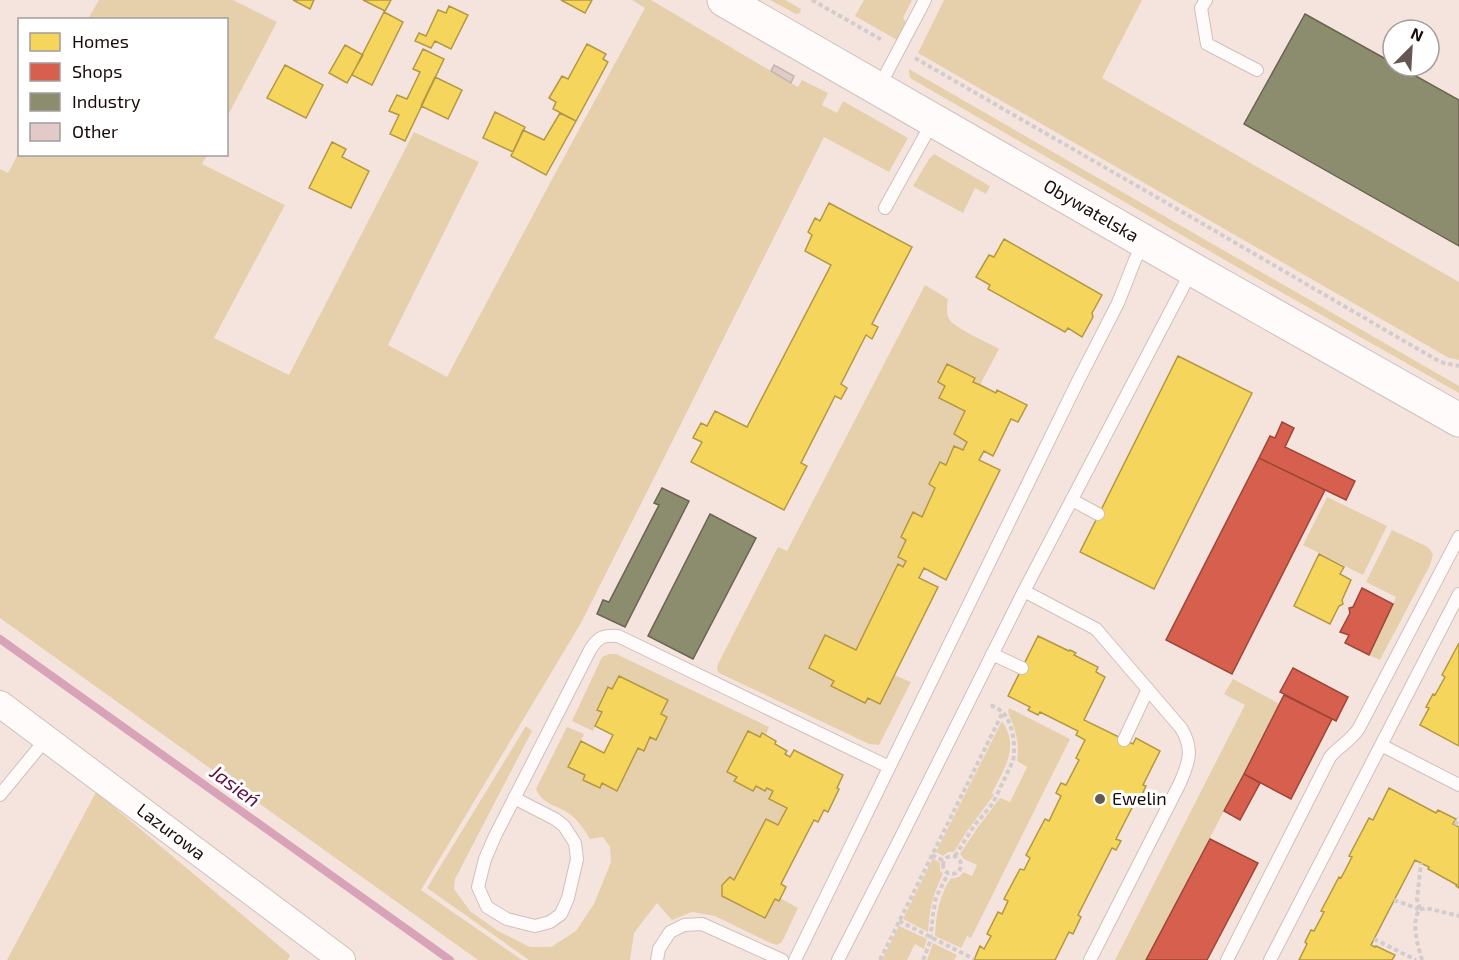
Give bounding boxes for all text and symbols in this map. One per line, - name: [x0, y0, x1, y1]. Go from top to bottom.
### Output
- legend: [18, 18, 228, 156]
- north arrow: [1381, 18, 1441, 78]
- text: N: [1408, 23, 1426, 45]
- text: Homes: [72, 30, 129, 52]
- text: Shops: [72, 60, 122, 82]
- text: Industry: [72, 90, 141, 112]
- text: Other: [72, 120, 118, 142]
- street label: Obywatelska: [1040, 174, 1143, 246]
- water label: Jasień: [205, 759, 265, 811]
- place label: Ewelin: [1112, 787, 1167, 809]
- marker: Ewelin: [1093, 792, 1107, 806]
- street label: Lazurowa: [133, 798, 210, 864]

